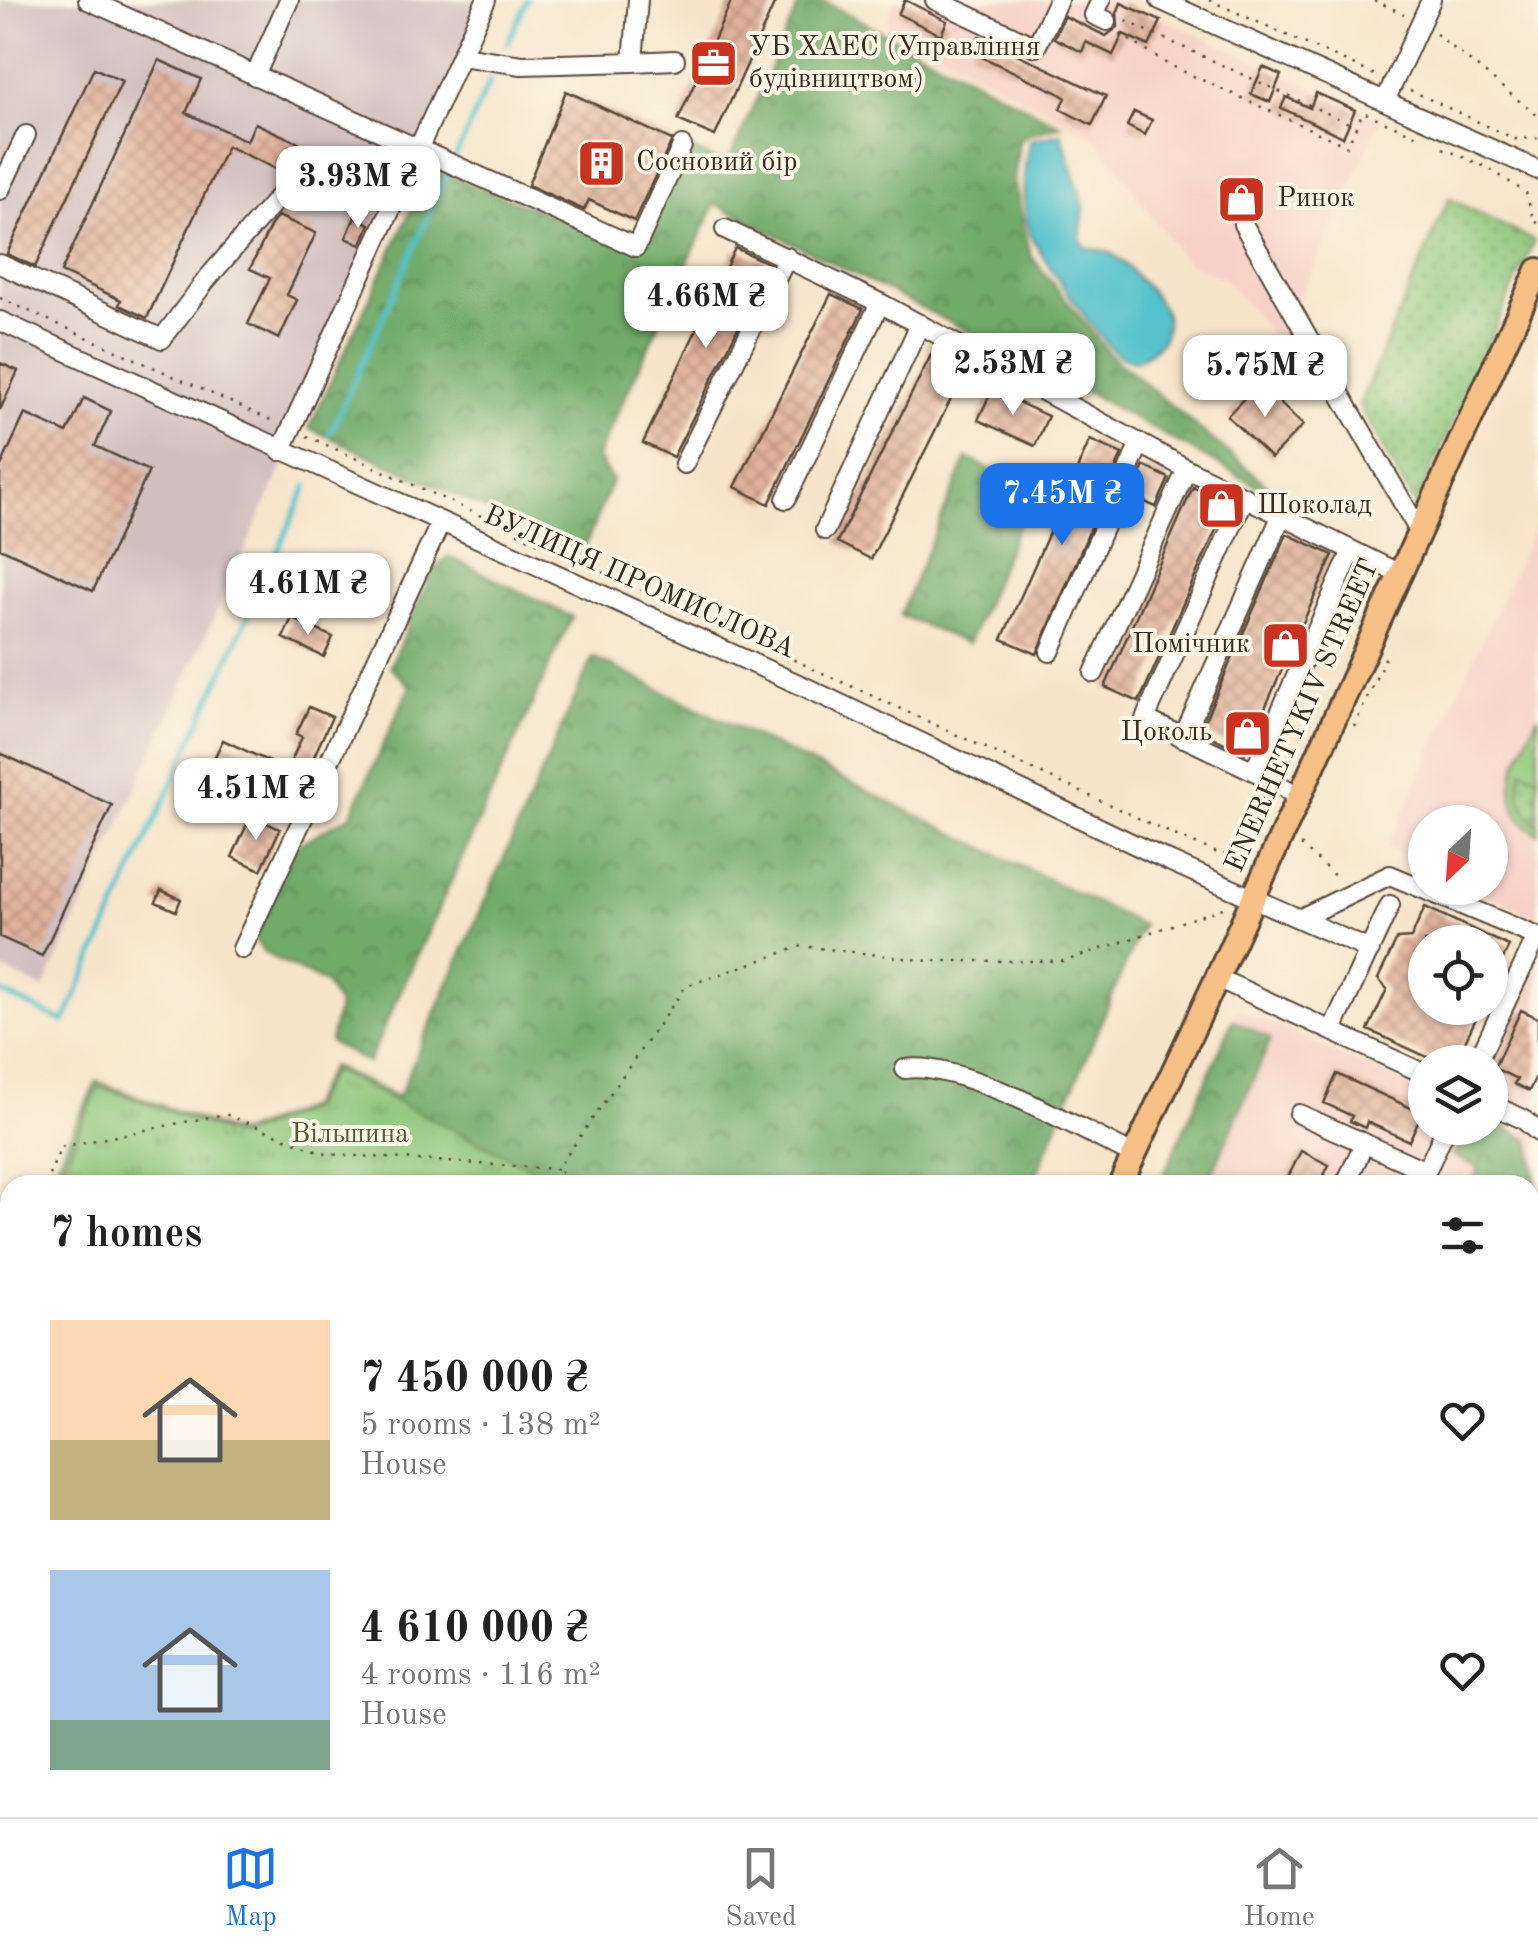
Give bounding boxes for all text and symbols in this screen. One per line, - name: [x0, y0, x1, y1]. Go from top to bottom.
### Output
- place label: УБ ХАЕС (Управління будівництвом): [749, 34, 1040, 94]
- office icon: УБ ХАЕС (Управління будівництвом): [688, 38, 740, 90]
- building icon: Сосновий бір: [575, 137, 627, 189]
- pin: 3.93M ₴: [266, 146, 450, 231]
- place label: Сосновий бір: [636, 149, 797, 177]
- text: 3.93M ₴: [298, 162, 418, 194]
- shop icon: Ринок: [1216, 173, 1268, 225]
- place label: Ринок: [1277, 185, 1354, 213]
- pin: 4.66M ₴: [614, 266, 798, 351]
- text: 4.66M ₴: [646, 282, 766, 314]
- pin: 2.53M ₴: [921, 333, 1105, 418]
- pin: 5.75M ₴: [1173, 335, 1357, 420]
- text: 2.53M ₴: [953, 349, 1073, 381]
- text: 5.75M ₴: [1205, 351, 1325, 383]
- pin: 7.45M ₴: [970, 463, 1154, 548]
- text: 7.45M ₴: [1002, 479, 1122, 511]
- shop icon: Шоколад: [1196, 480, 1248, 532]
- place label: Шоколад: [1257, 492, 1372, 520]
- street label: ВУЛИЦЯ ПРОМИСЛОВА: [479, 502, 799, 664]
- pin: 4.61M ₴: [216, 553, 400, 638]
- street label: ENERHETYKIV STREET: [1221, 555, 1385, 877]
- text: 4.61M ₴: [248, 569, 368, 601]
- shop icon: Помічник: [1259, 619, 1311, 671]
- place label: Помічник: [1132, 631, 1250, 659]
- shop icon: Цоколь: [1221, 707, 1273, 759]
- place label: Цоколь: [1121, 719, 1212, 747]
- pin: 4.51M ₴: [164, 758, 348, 843]
- text: 4.51M ₴: [196, 774, 316, 806]
- north arrow: [1408, 805, 1508, 905]
- map controls: [1408, 805, 1508, 1145]
- button: locate: [1408, 925, 1508, 1025]
- button: layers: [1408, 1045, 1508, 1145]
- park label: Вільшина: [291, 1121, 409, 1149]
- icon: filters: [1435, 1208, 1490, 1263]
- text: 7 homes: [50, 1214, 202, 1256]
- text: 7 450 000 ₴: [360, 1359, 589, 1401]
- icon: home: [130, 1360, 250, 1480]
- icon: heart: [1435, 1393, 1490, 1448]
- text: 5 rooms · 138 m²: [360, 1410, 601, 1442]
- text: House: [360, 1450, 447, 1482]
- text: 4 610 000 ₴: [360, 1609, 589, 1651]
- icon: home: [130, 1610, 250, 1730]
- icon: heart: [1435, 1643, 1490, 1698]
- text: 4 rooms · 116 m²: [360, 1660, 601, 1692]
- text: House: [360, 1700, 447, 1732]
- tab: Map: [223, 1841, 278, 1936]
- tab: Saved: [725, 1841, 797, 1936]
- tab: Home: [1243, 1841, 1315, 1936]

